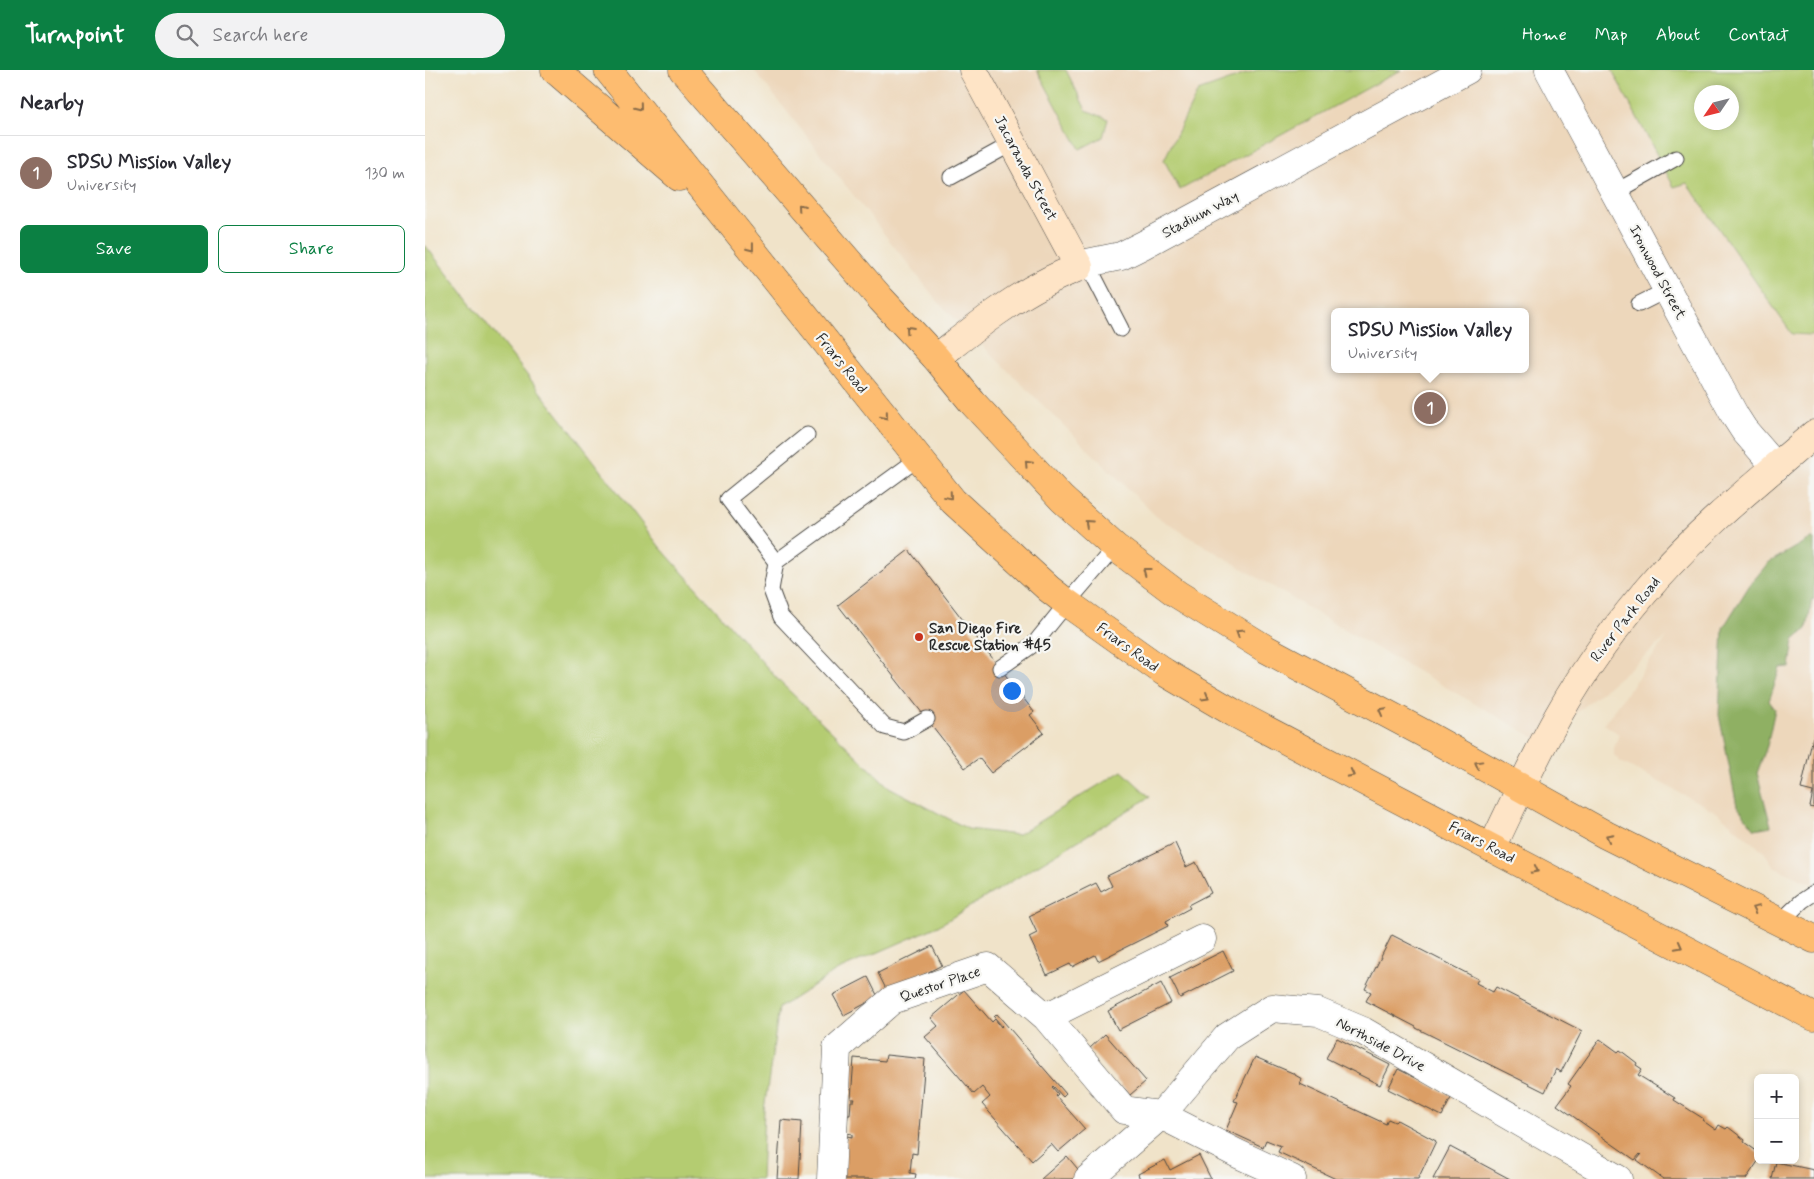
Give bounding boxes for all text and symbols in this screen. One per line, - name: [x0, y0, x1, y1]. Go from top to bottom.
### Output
- search box: [155, 13, 505, 58]
- text: Turnpoint: [25, 20, 125, 51]
- icon: search: [173, 21, 201, 49]
- text: Search here: [213, 23, 308, 48]
- text: Home: [1522, 23, 1567, 47]
- text: Map: [1595, 23, 1628, 47]
- text: About: [1656, 23, 1700, 47]
- text: Contact: [1728, 23, 1789, 47]
- north arrow: [1694, 85, 1739, 130]
- text: Nearby: [20, 89, 84, 117]
- one-way arrow: [633, 102, 642, 111]
- street label: Jacaranda Street: [989, 112, 1061, 225]
- text: SDSU Mission Valley: [67, 150, 231, 175]
- text: 1: [32, 163, 40, 184]
- text: 130 m: [364, 163, 405, 184]
- text: University: [67, 175, 137, 196]
- street label: Stadium Way: [1159, 186, 1242, 243]
- one-way arrow: [798, 203, 807, 212]
- street label: Ironwood Street: [1624, 222, 1690, 323]
- button: Save: [20, 225, 208, 273]
- button: Share: [218, 225, 405, 273]
- one-way arrow: [746, 242, 754, 251]
- popup: [1331, 308, 1529, 373]
- text: SDSU Mission Valley: [1348, 318, 1512, 343]
- one-way arrow: [906, 325, 915, 334]
- street label: Friars Road: [811, 329, 872, 398]
- text: University: [1348, 343, 1417, 364]
- pin: 1: [1414, 389, 1446, 427]
- one-way arrow: [879, 411, 888, 420]
- one-way arrow: [1025, 460, 1034, 469]
- one-way arrow: [944, 490, 952, 499]
- one-way arrow: [1085, 520, 1094, 529]
- one-way arrow: [1143, 568, 1152, 576]
- street label: River Park Road: [1586, 573, 1665, 666]
- street label: Friars Road: [1092, 618, 1163, 677]
- place label: San Diego Fire Rescue Station #45: [929, 619, 1051, 656]
- one-way arrow: [1236, 629, 1245, 639]
- marker: San Diego Fire Rescue Station #45: [913, 631, 925, 643]
- your location: [999, 678, 1025, 704]
- one-way arrow: [1201, 690, 1210, 700]
- one-way arrow: [1378, 707, 1387, 717]
- one-way arrow: [1475, 760, 1484, 770]
- one-way arrow: [1346, 768, 1355, 778]
- street label: Friars Road: [1445, 817, 1518, 869]
- one-way arrow: [1605, 833, 1614, 843]
- one-way arrow: [1530, 864, 1539, 874]
- one-way arrow: [1751, 905, 1760, 915]
- one-way arrow: [1674, 940, 1683, 950]
- street label: Questor Place: [897, 962, 983, 1008]
- street label: Northside Drive: [1332, 1013, 1429, 1077]
- map controls: [1754, 1074, 1799, 1164]
- button: +: [1754, 1074, 1799, 1119]
- button: −: [1754, 1119, 1799, 1164]

